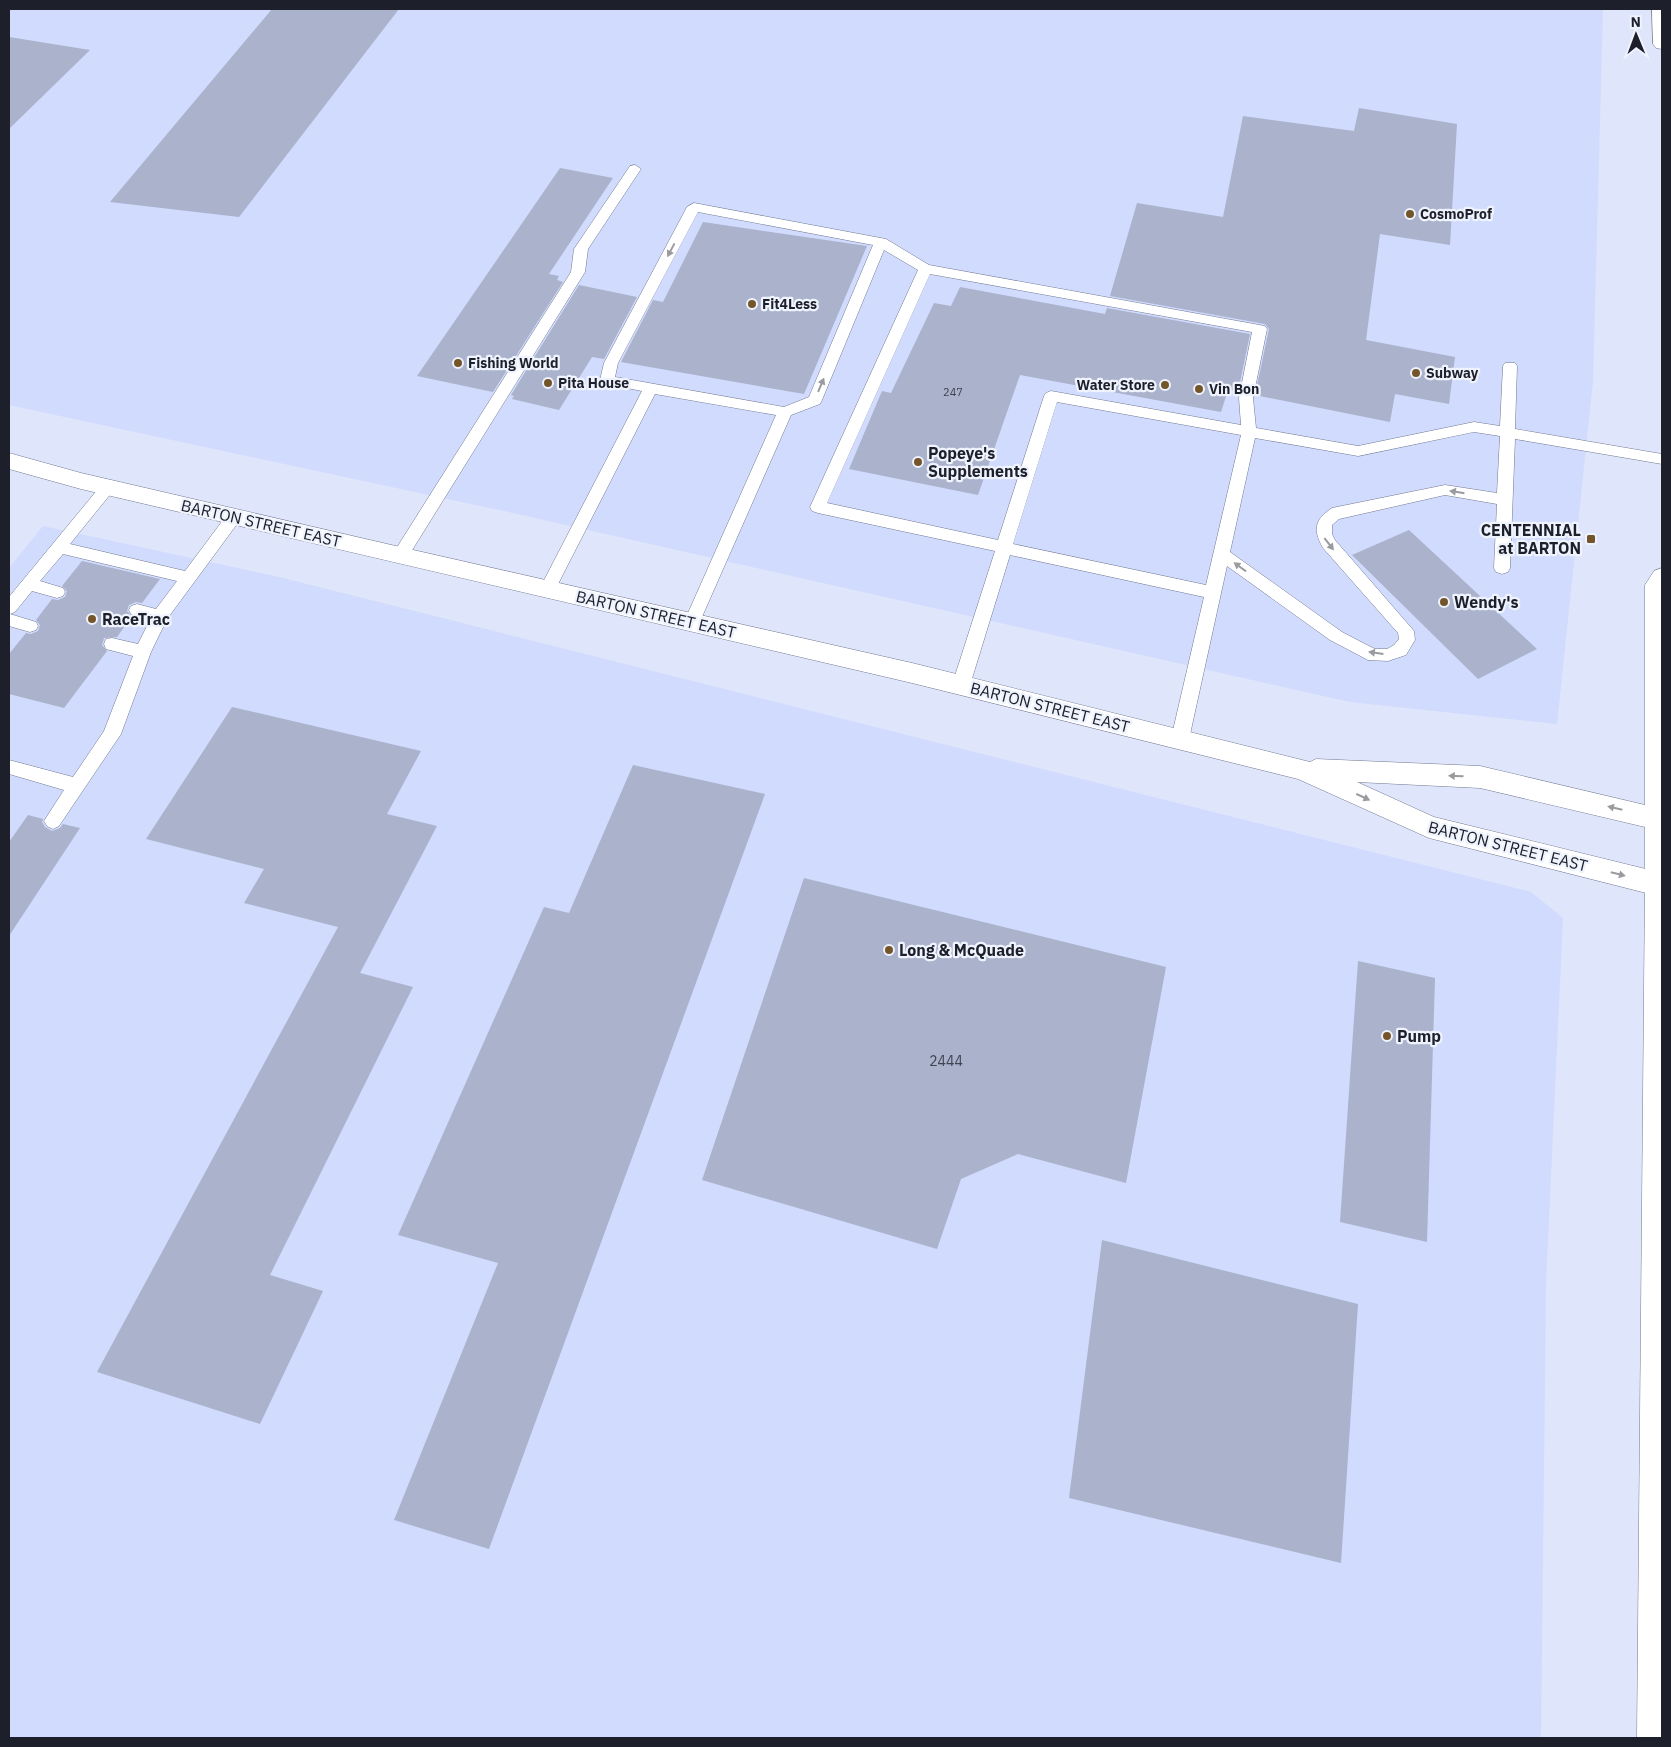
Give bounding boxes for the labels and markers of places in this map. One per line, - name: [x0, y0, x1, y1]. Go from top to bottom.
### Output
- place label: CosmoProf: [1420, 205, 1492, 223]
- marker: CosmoProf: [1404, 208, 1416, 220]
- place label: Fit4Less: [762, 295, 817, 313]
- marker: Fit4Less: [746, 298, 758, 310]
- place label: Fishing World: [468, 354, 559, 372]
- marker: Fishing World: [452, 357, 464, 369]
- place label: Subway: [1426, 364, 1479, 382]
- marker: Subway: [1410, 367, 1422, 379]
- place label: Pita House: [558, 374, 629, 392]
- place label: Water Store: [1076, 376, 1155, 394]
- marker: Pita House: [542, 377, 554, 389]
- marker: Water Store: [1159, 379, 1171, 391]
- place label: Vin Bon: [1209, 380, 1259, 398]
- marker: Vin Bon: [1193, 383, 1205, 395]
- place label: Popeye's Supplements: [928, 443, 1028, 481]
- marker: Popeye's Supplements: [912, 456, 924, 468]
- place label: CENTENNIAL at BARTON: [1481, 520, 1581, 558]
- marker: CENTENNIAL at BARTON: [1585, 533, 1597, 545]
- place label: Wendy's: [1454, 592, 1519, 612]
- marker: Wendy's: [1438, 596, 1450, 608]
- place label: RaceTrac: [102, 609, 170, 629]
- marker: RaceTrac: [86, 613, 98, 625]
- place label: Long & McQuade: [899, 940, 1024, 960]
- marker: Long & McQuade: [883, 944, 895, 956]
- place label: Pump: [1397, 1026, 1441, 1046]
- marker: Pump: [1381, 1030, 1393, 1042]

